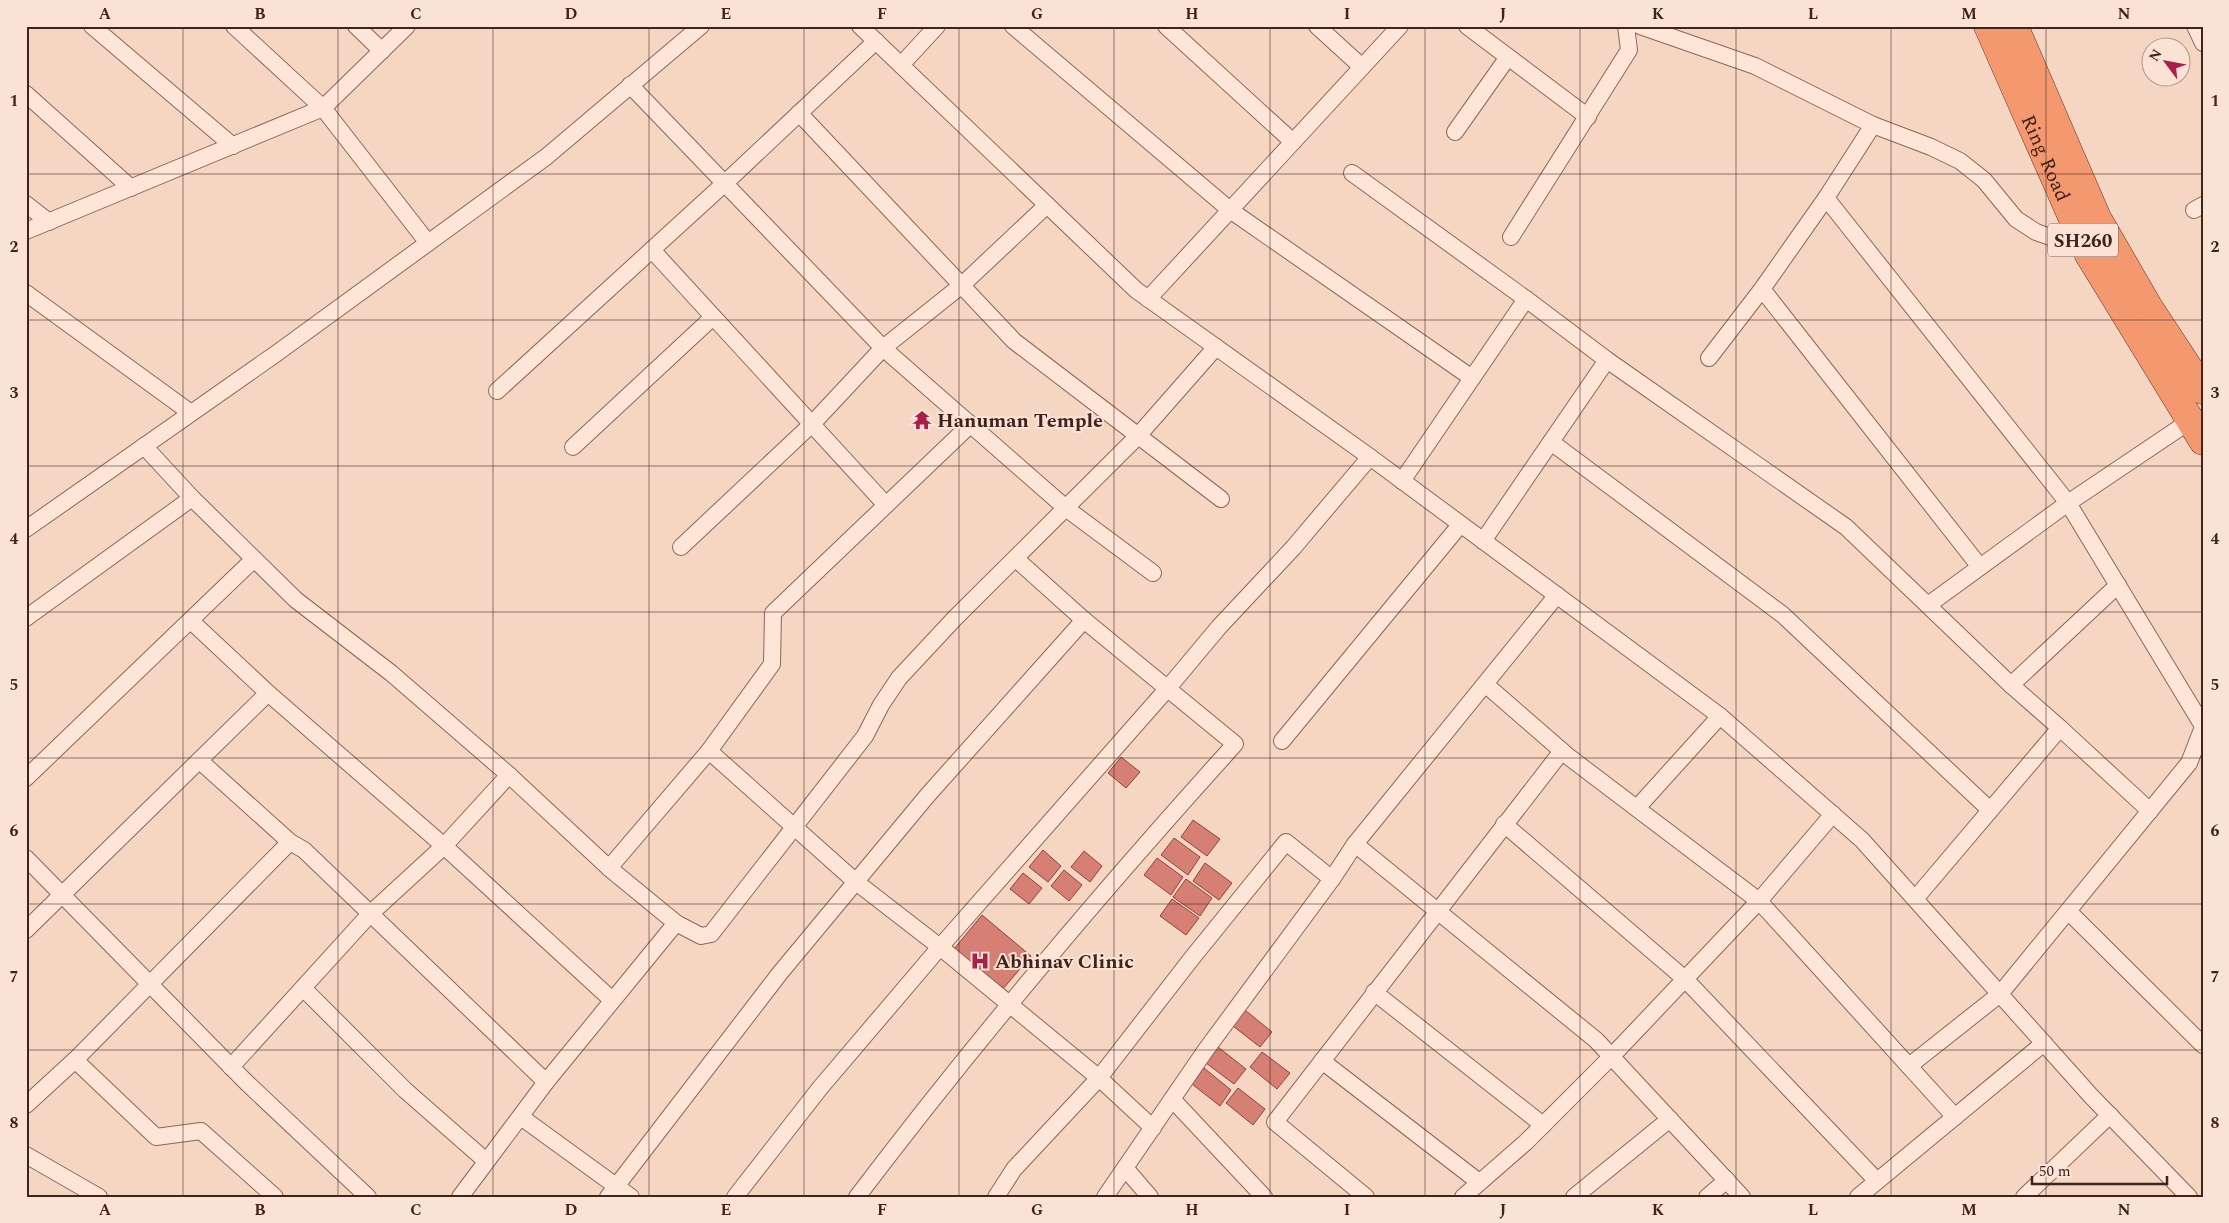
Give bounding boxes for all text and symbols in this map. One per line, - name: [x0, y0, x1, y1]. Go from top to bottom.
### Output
- text: A: [99, 2, 112, 26]
- text: B: [254, 2, 266, 26]
- text: C: [410, 2, 422, 26]
- text: D: [565, 2, 578, 26]
- text: E: [721, 2, 731, 26]
- text: F: [877, 2, 887, 26]
- text: G: [1031, 2, 1043, 26]
- text: H: [1185, 2, 1199, 26]
- text: I: [1344, 2, 1350, 26]
- text: J: [1500, 2, 1507, 26]
- text: K: [1652, 2, 1665, 26]
- text: L: [1808, 2, 1818, 26]
- text: M: [1961, 2, 1977, 26]
- text: N: [2117, 2, 2131, 26]
- north arrow: [2142, 38, 2192, 88]
- text: N: [2143, 45, 2167, 66]
- text: 1: [10, 89, 18, 113]
- text: 1: [2211, 89, 2219, 113]
- street label: Ring Road: [2013, 110, 2077, 206]
- road number: SH260: [2048, 224, 2118, 256]
- text: 2: [10, 235, 19, 259]
- text: 2: [2211, 235, 2220, 259]
- text: 3: [10, 381, 19, 405]
- text: 3: [2211, 381, 2220, 405]
- place label: Hanuman Temple: [937, 406, 1103, 436]
- temple icon: Hanuman Temple: [911, 409, 933, 431]
- text: 4: [10, 527, 19, 551]
- text: 4: [2211, 527, 2220, 551]
- text: 5: [10, 673, 18, 697]
- text: 5: [2211, 673, 2219, 697]
- text: 6: [10, 819, 19, 843]
- text: 6: [2211, 819, 2220, 843]
- place label: Abhinav Clinic: [995, 947, 1134, 977]
- hospital icon: Abhinav Clinic: [969, 950, 991, 972]
- text: 7: [10, 965, 19, 989]
- text: 7: [2211, 965, 2220, 989]
- text: 8: [10, 1111, 19, 1135]
- text: 8: [2211, 1111, 2220, 1135]
- scale bar: [2032, 1153, 2166, 1185]
- text: 50 m: [2039, 1160, 2071, 1183]
- text: A: [99, 1198, 112, 1222]
- text: B: [254, 1198, 266, 1222]
- text: C: [410, 1198, 422, 1222]
- text: D: [565, 1198, 578, 1222]
- text: E: [721, 1198, 731, 1222]
- text: F: [877, 1198, 887, 1222]
- text: G: [1031, 1198, 1043, 1222]
- text: H: [1185, 1198, 1199, 1222]
- text: I: [1344, 1198, 1350, 1222]
- text: J: [1500, 1198, 1507, 1222]
- text: K: [1652, 1198, 1665, 1222]
- text: L: [1808, 1198, 1818, 1222]
- text: M: [1961, 1198, 1977, 1222]
- text: N: [2117, 1198, 2131, 1222]

